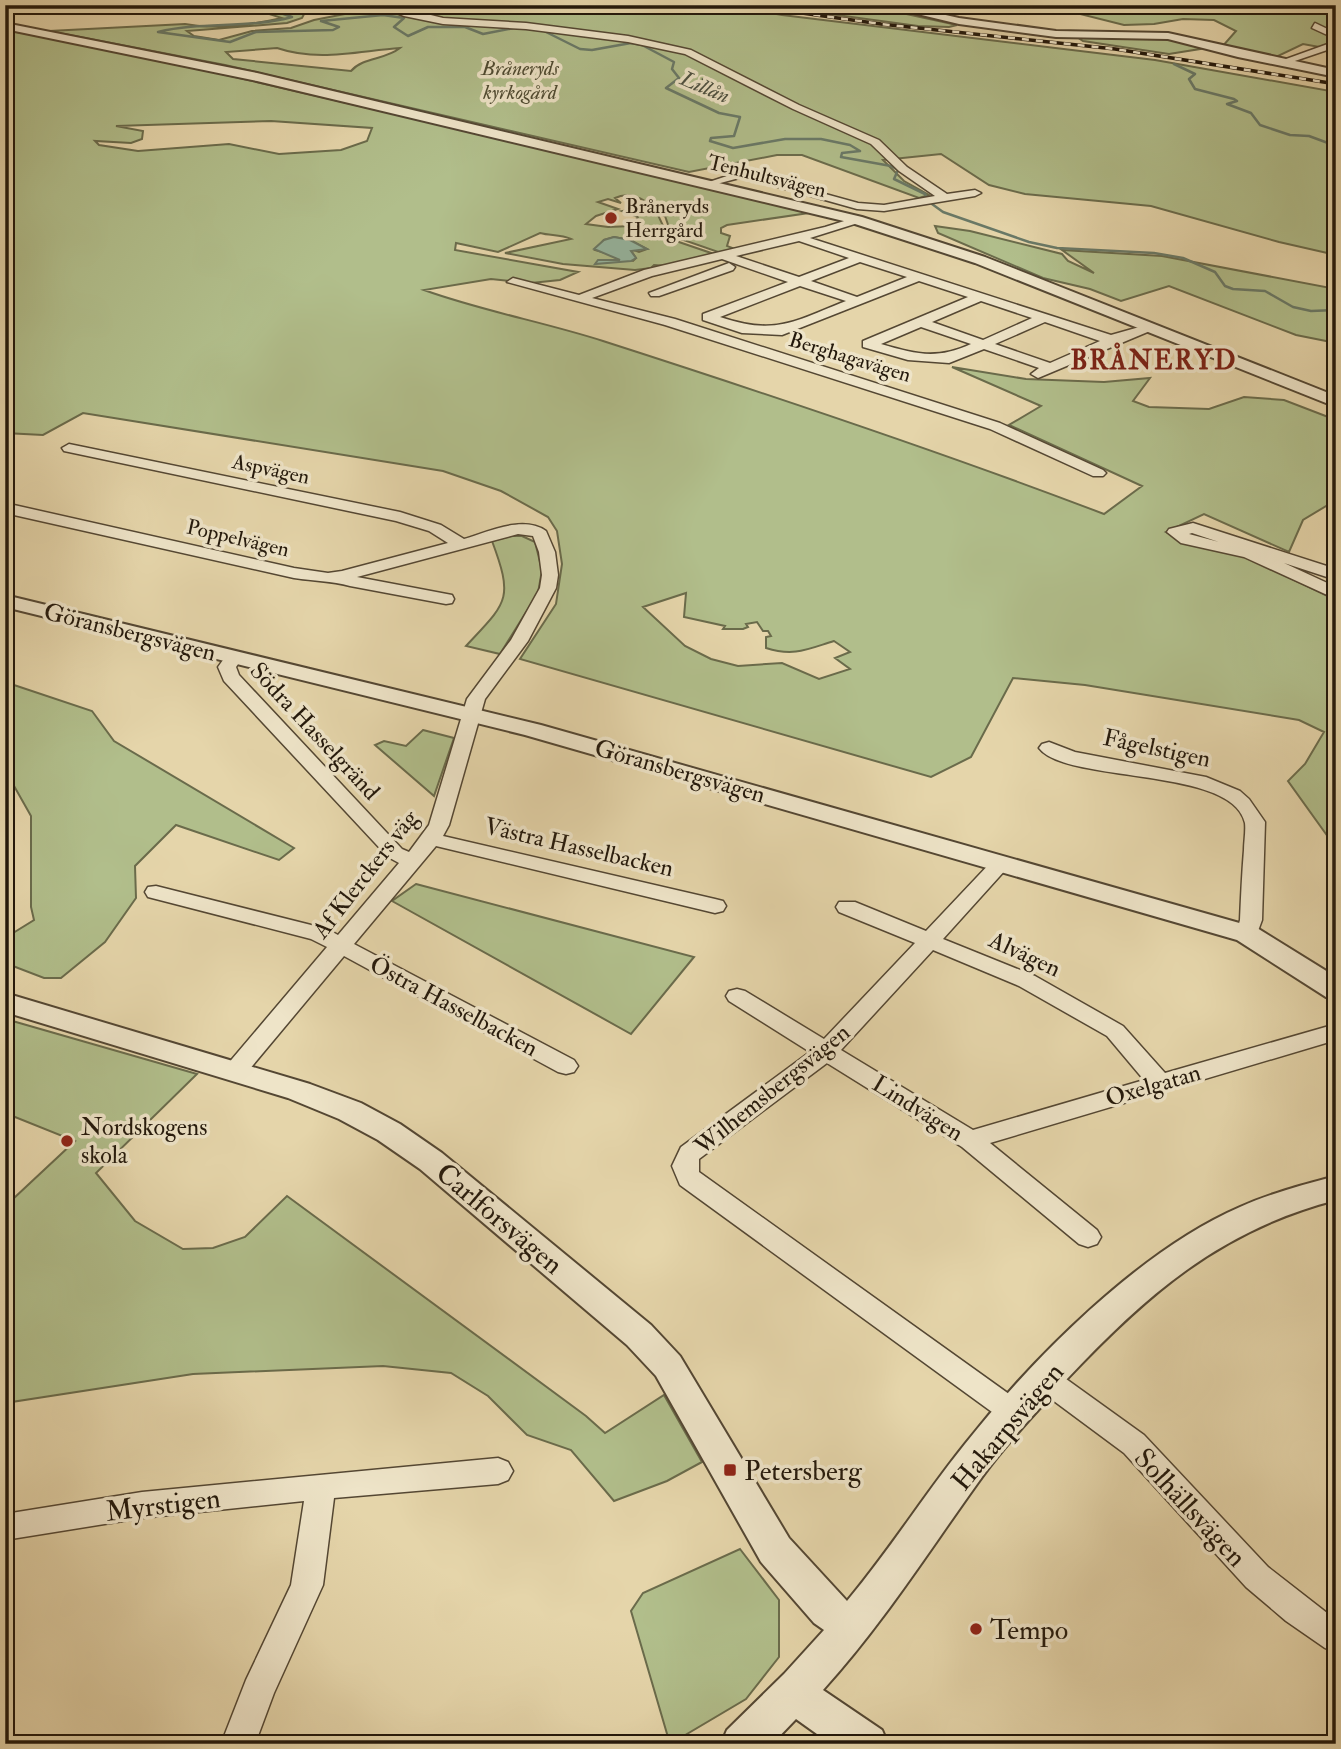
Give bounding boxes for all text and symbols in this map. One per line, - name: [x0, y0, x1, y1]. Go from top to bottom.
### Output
- park label: Bråneryds kyrkogård: [480, 55, 560, 106]
- water label: Lillån: [675, 65, 733, 110]
- street label: Tenhultsvägen: [705, 149, 829, 204]
- place label: Bråneryds Herrgård: [625, 193, 709, 244]
- marker: Bråneryds Herrgård: [603, 210, 619, 226]
- street label: Berghagavägen: [785, 326, 914, 389]
- district label: BRÅNERYD: [1070, 342, 1238, 377]
- street label: Aspvägen: [229, 448, 312, 491]
- street label: Poppelvägen: [184, 514, 292, 563]
- street label: Göransbergsvägen: [41, 596, 219, 669]
- street label: Södra Hasselgränd: [243, 656, 387, 807]
- street label: Fågelstigen: [1100, 722, 1213, 775]
- street label: Göransbergsvägen: [591, 732, 769, 811]
- street label: Af Klerckers väg: [305, 803, 426, 946]
- street label: Västra Hasselbacken: [481, 811, 676, 884]
- street label: Alvägen: [983, 924, 1066, 984]
- street label: Östra Hasselbacken: [364, 949, 543, 1064]
- street label: Wilhemsbergsvägen: [687, 1017, 856, 1162]
- street label: Oxelgatan: [1102, 1057, 1204, 1114]
- street label: Lindvägen: [866, 1068, 969, 1149]
- place label: Nordskogens skola: [81, 1112, 207, 1171]
- marker: Nordskogens skola: [59, 1133, 75, 1149]
- street label: Carlforsvägen: [428, 1156, 570, 1282]
- street label: Hakarpsvägen: [944, 1356, 1072, 1498]
- street label: Solhällsvägen: [1126, 1441, 1254, 1575]
- place label: Petersberg: [744, 1454, 863, 1489]
- marker: Petersberg: [722, 1462, 738, 1478]
- street label: Myrstigen: [104, 1481, 223, 1530]
- place label: Tempo: [990, 1613, 1068, 1648]
- marker: Tempo: [968, 1621, 984, 1637]

